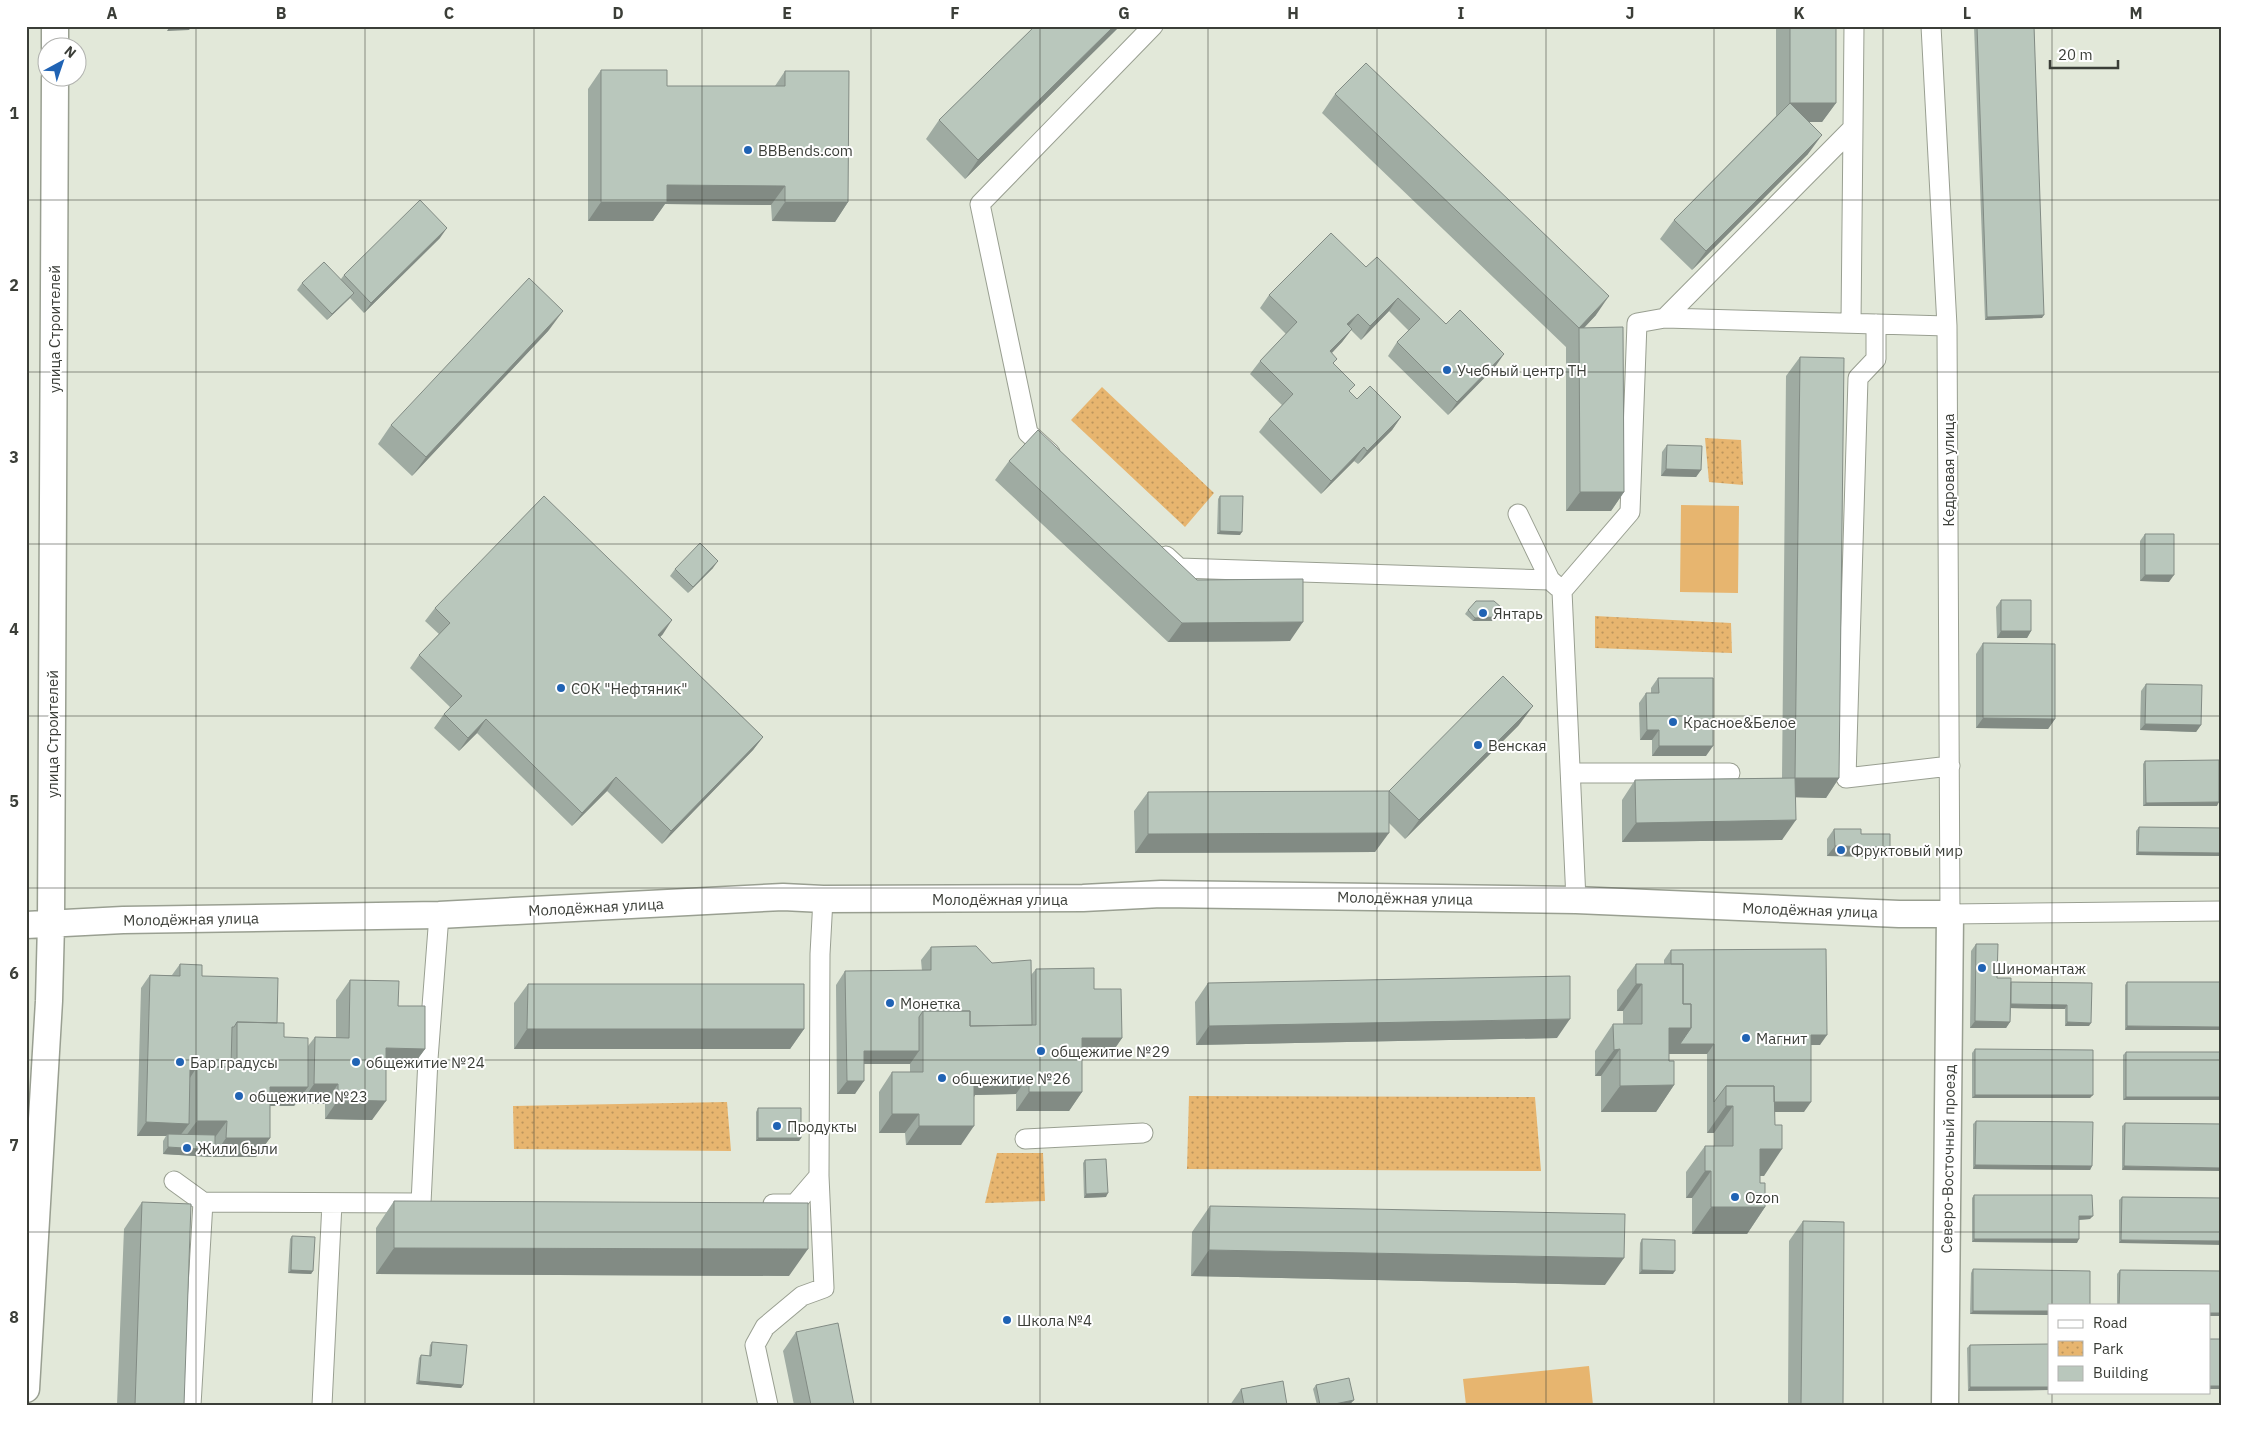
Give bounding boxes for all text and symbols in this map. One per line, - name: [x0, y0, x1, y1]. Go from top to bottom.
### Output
- text: A: [107, 3, 118, 23]
- text: B: [276, 3, 287, 23]
- text: C: [444, 3, 454, 23]
- text: D: [612, 3, 624, 23]
- text: E: [782, 3, 792, 23]
- text: F: [950, 3, 960, 23]
- text: G: [1118, 3, 1130, 23]
- text: H: [1287, 3, 1299, 23]
- text: I: [1458, 3, 1465, 23]
- text: J: [1626, 3, 1634, 23]
- text: K: [1793, 3, 1805, 23]
- text: L: [1963, 3, 1971, 23]
- text: M: [2129, 3, 2143, 23]
- north arrow: [38, 38, 88, 88]
- scale bar: [2050, 38, 2118, 70]
- text: N: [61, 42, 80, 62]
- text: 20 m: [2058, 45, 2093, 64]
- text: 1: [9, 103, 19, 123]
- place label: BBBends.com: [758, 141, 853, 160]
- marker: BBBends.com: [742, 144, 754, 156]
- street label: улица Строителей: [45, 265, 64, 393]
- text: 2: [9, 275, 19, 295]
- place label: Учебный центр ТН: [1457, 361, 1587, 380]
- marker: Учебный центр ТН: [1441, 364, 1453, 376]
- street label: Кедровая улица: [1939, 413, 1958, 527]
- text: 3: [9, 447, 19, 467]
- place label: Янтарь: [1493, 604, 1543, 623]
- marker: Янтарь: [1477, 607, 1489, 619]
- text: 4: [9, 619, 19, 639]
- street label: улица Строителей: [43, 670, 62, 798]
- place label: СОК "Нефтяник": [571, 679, 688, 698]
- marker: СОК "Нефтяник": [555, 682, 567, 694]
- place label: Красное&Белое: [1683, 713, 1796, 732]
- marker: Красное&Белое: [1667, 716, 1679, 728]
- place label: Венская: [1488, 736, 1547, 755]
- marker: Венская: [1472, 739, 1484, 751]
- text: 5: [9, 791, 19, 811]
- place label: Фруктовый мир: [1851, 841, 1963, 860]
- marker: Фруктовый мир: [1835, 844, 1847, 856]
- street label: Молодёжная улица: [1337, 887, 1473, 909]
- street label: Молодёжная улица: [932, 890, 1068, 909]
- street label: Молодёжная улица: [528, 894, 664, 920]
- street label: Молодёжная улица: [1742, 898, 1878, 922]
- street label: Молодёжная улица: [123, 908, 259, 930]
- place label: Шиномантаж: [1992, 959, 2086, 978]
- marker: Шиномантаж: [1976, 962, 1988, 974]
- text: 6: [9, 963, 19, 983]
- place label: Монетка: [900, 994, 961, 1013]
- marker: Монетка: [884, 997, 896, 1009]
- place label: Магнит: [1756, 1029, 1807, 1048]
- marker: Магнит: [1740, 1032, 1752, 1044]
- place label: общежитие №29: [1051, 1042, 1170, 1061]
- marker: общежитие №29: [1035, 1045, 1047, 1057]
- place label: Бар градусы: [190, 1053, 278, 1072]
- place label: общежитие №24: [366, 1053, 485, 1072]
- marker: Бар градусы: [174, 1056, 186, 1068]
- marker: общежитие №24: [350, 1056, 362, 1068]
- street label: Северо-Восточный проезд: [1937, 1064, 1959, 1254]
- place label: общежитие №26: [952, 1069, 1071, 1088]
- marker: общежитие №26: [936, 1072, 948, 1084]
- place label: общежитие №23: [249, 1087, 368, 1106]
- marker: общежитие №23: [233, 1090, 245, 1102]
- place label: Продукты: [787, 1117, 857, 1136]
- marker: Продукты: [771, 1120, 783, 1132]
- text: 7: [9, 1135, 19, 1155]
- place label: Жили были: [197, 1139, 278, 1158]
- marker: Жили были: [181, 1142, 193, 1154]
- place label: Ozon: [1745, 1188, 1779, 1207]
- marker: Ozon: [1729, 1191, 1741, 1203]
- legend: [2048, 1304, 2210, 1394]
- text: 8: [9, 1307, 19, 1327]
- place label: Школа №4: [1017, 1311, 1092, 1330]
- text: Road: [2093, 1313, 2128, 1332]
- marker: Школа №4: [1001, 1314, 1013, 1326]
- text: Park: [2093, 1339, 2123, 1358]
- text: Building: [2093, 1363, 2148, 1382]

